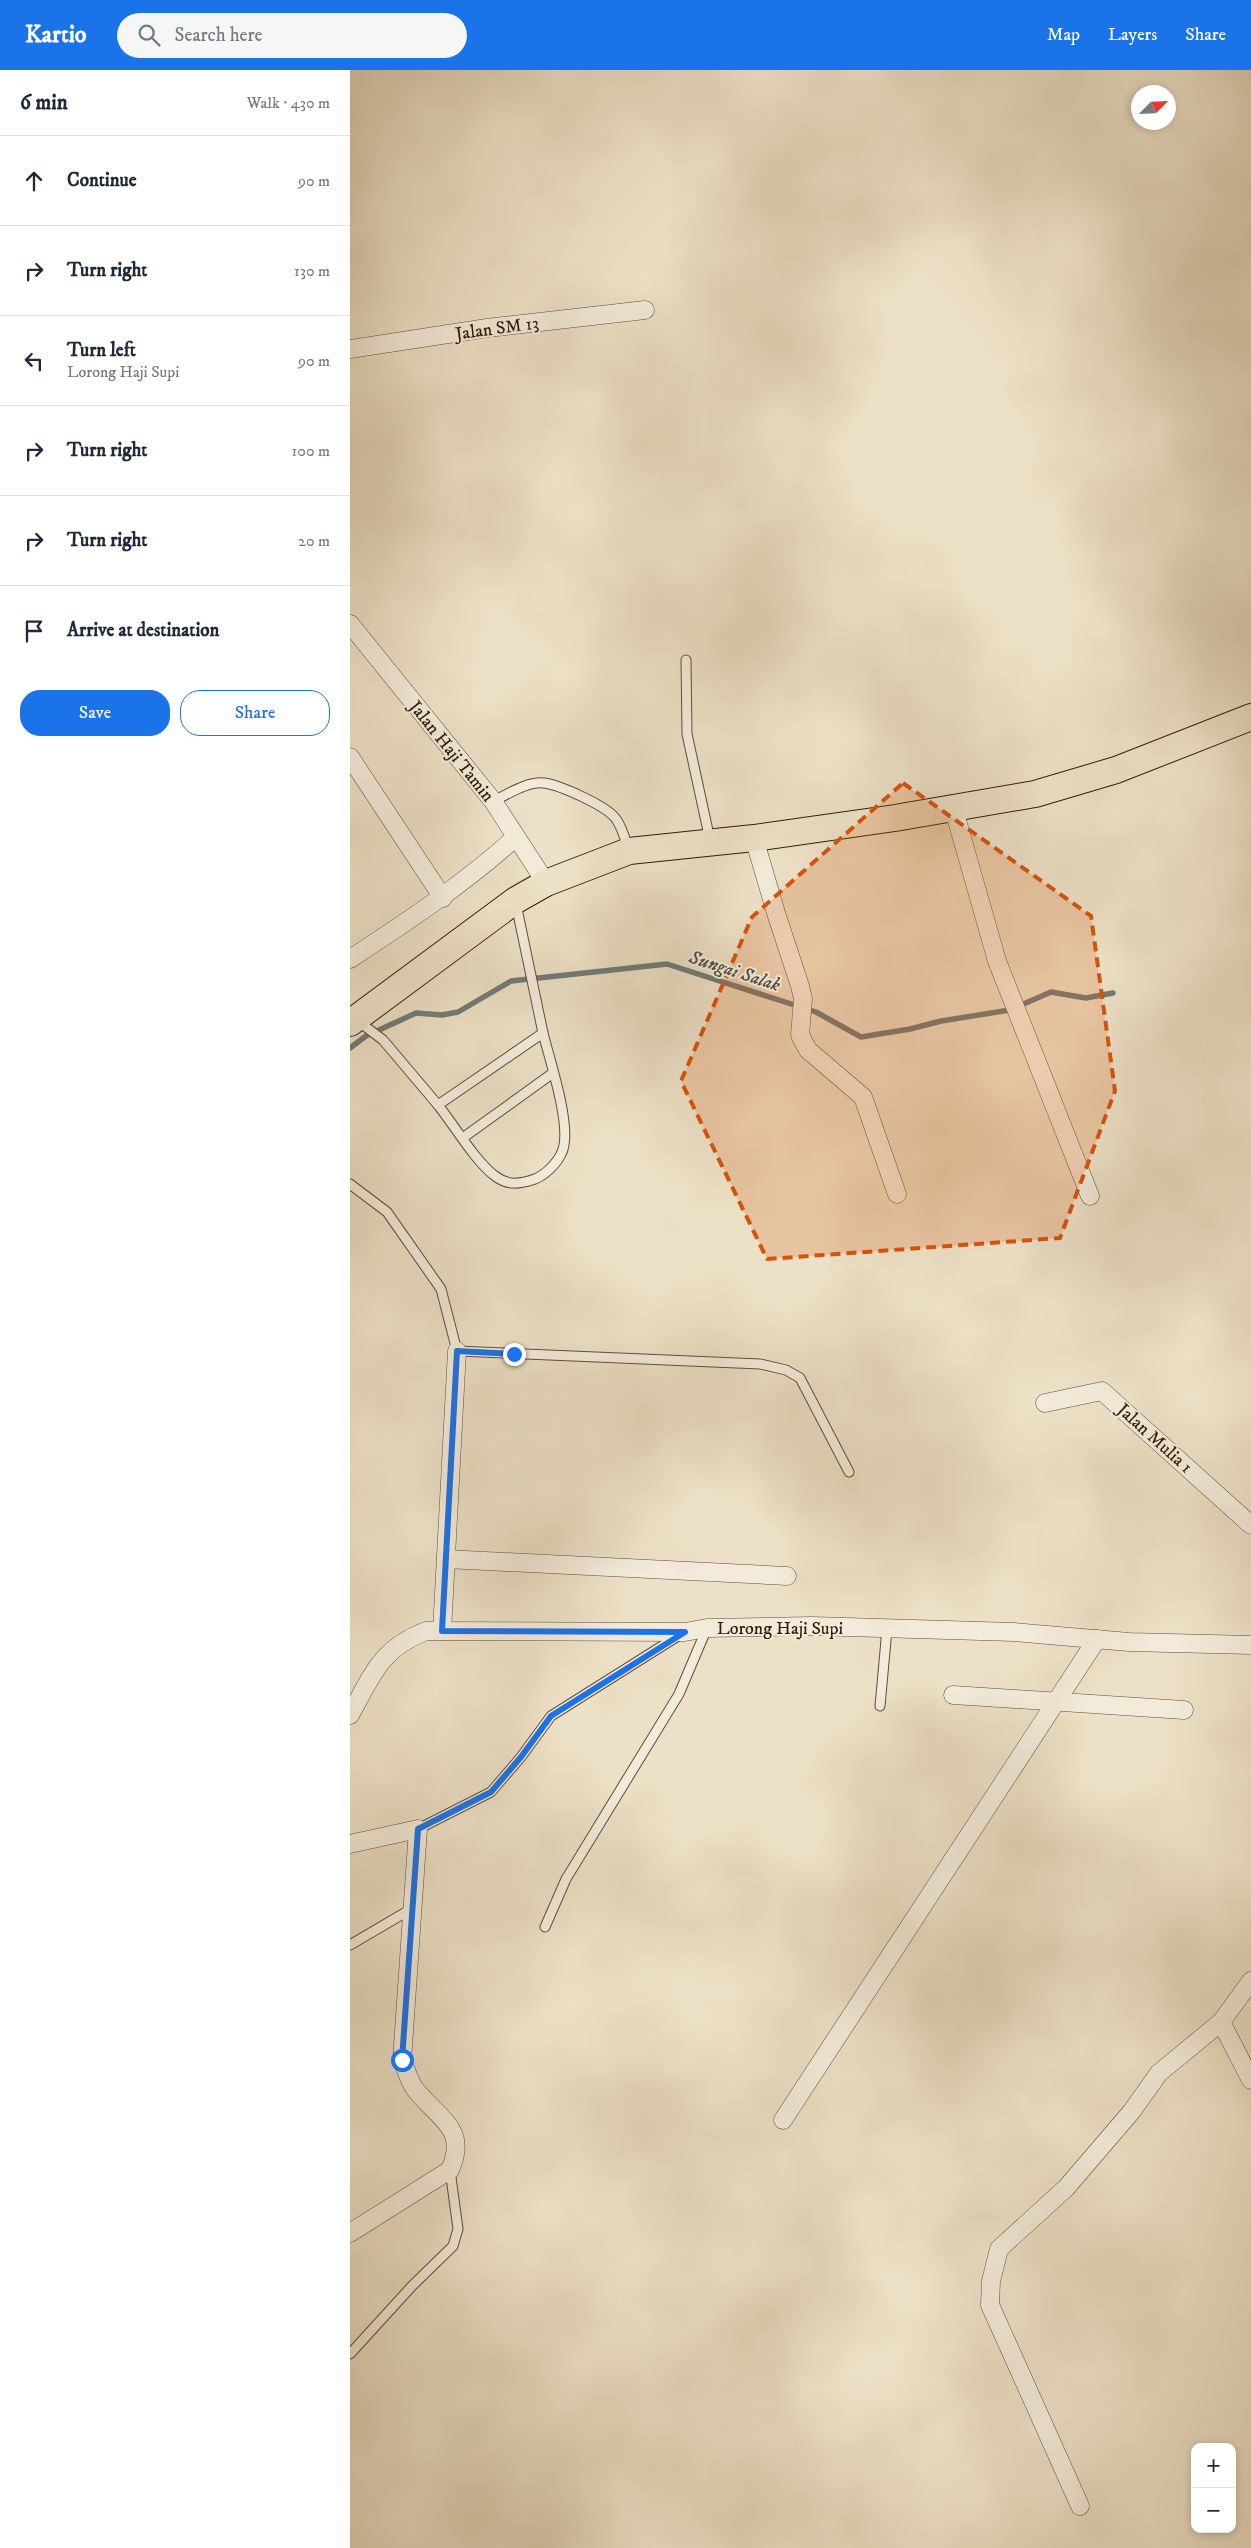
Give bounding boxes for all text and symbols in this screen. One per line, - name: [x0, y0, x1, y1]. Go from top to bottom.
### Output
- search box: [117, 13, 467, 58]
- text: Kartio: [25, 20, 87, 50]
- icon: search: [135, 21, 163, 49]
- text: Search here: [175, 24, 262, 47]
- text: Map: [1047, 24, 1080, 46]
- text: Layers: [1108, 24, 1157, 46]
- text: Share: [1185, 24, 1226, 46]
- north arrow: [1131, 85, 1176, 130]
- text: 6 min: [20, 90, 68, 116]
- text: Walk · 430 m: [247, 93, 330, 113]
- icon: ahead: [20, 167, 48, 195]
- text: Continue: [67, 169, 137, 192]
- text: 90 m: [298, 171, 330, 191]
- icon: right: [20, 257, 48, 285]
- text: Turn right: [67, 259, 147, 282]
- text: 130 m: [294, 261, 330, 281]
- street label: Jalan SM 13: [452, 312, 540, 346]
- text: Turn left: [67, 339, 136, 362]
- icon: left: [20, 347, 48, 375]
- text: 90 m: [298, 351, 330, 371]
- text: Lorong Haji Supi: [67, 362, 179, 382]
- icon: right: [20, 437, 48, 465]
- text: Turn right: [67, 439, 147, 462]
- text: 100 m: [292, 441, 330, 461]
- icon: right: [20, 527, 48, 555]
- text: Turn right: [67, 529, 147, 552]
- text: 20 m: [298, 531, 330, 551]
- icon: arrive: [20, 617, 48, 645]
- text: Arrive at destination: [67, 619, 219, 642]
- button: Save: [20, 690, 170, 736]
- button: Share: [180, 690, 330, 736]
- street label: Jalan Haji Tamin: [403, 695, 499, 807]
- water label: Sungai Salak: [685, 946, 783, 997]
- route end: [503, 1343, 526, 1366]
- street label: Jalan Mulia 1: [1111, 1398, 1197, 1478]
- street label: Lorong Haji Supi: [717, 1618, 843, 1640]
- route start: [391, 2049, 414, 2072]
- map controls: [1191, 2443, 1236, 2533]
- button: +: [1191, 2443, 1236, 2488]
- button: −: [1191, 2488, 1236, 2533]

